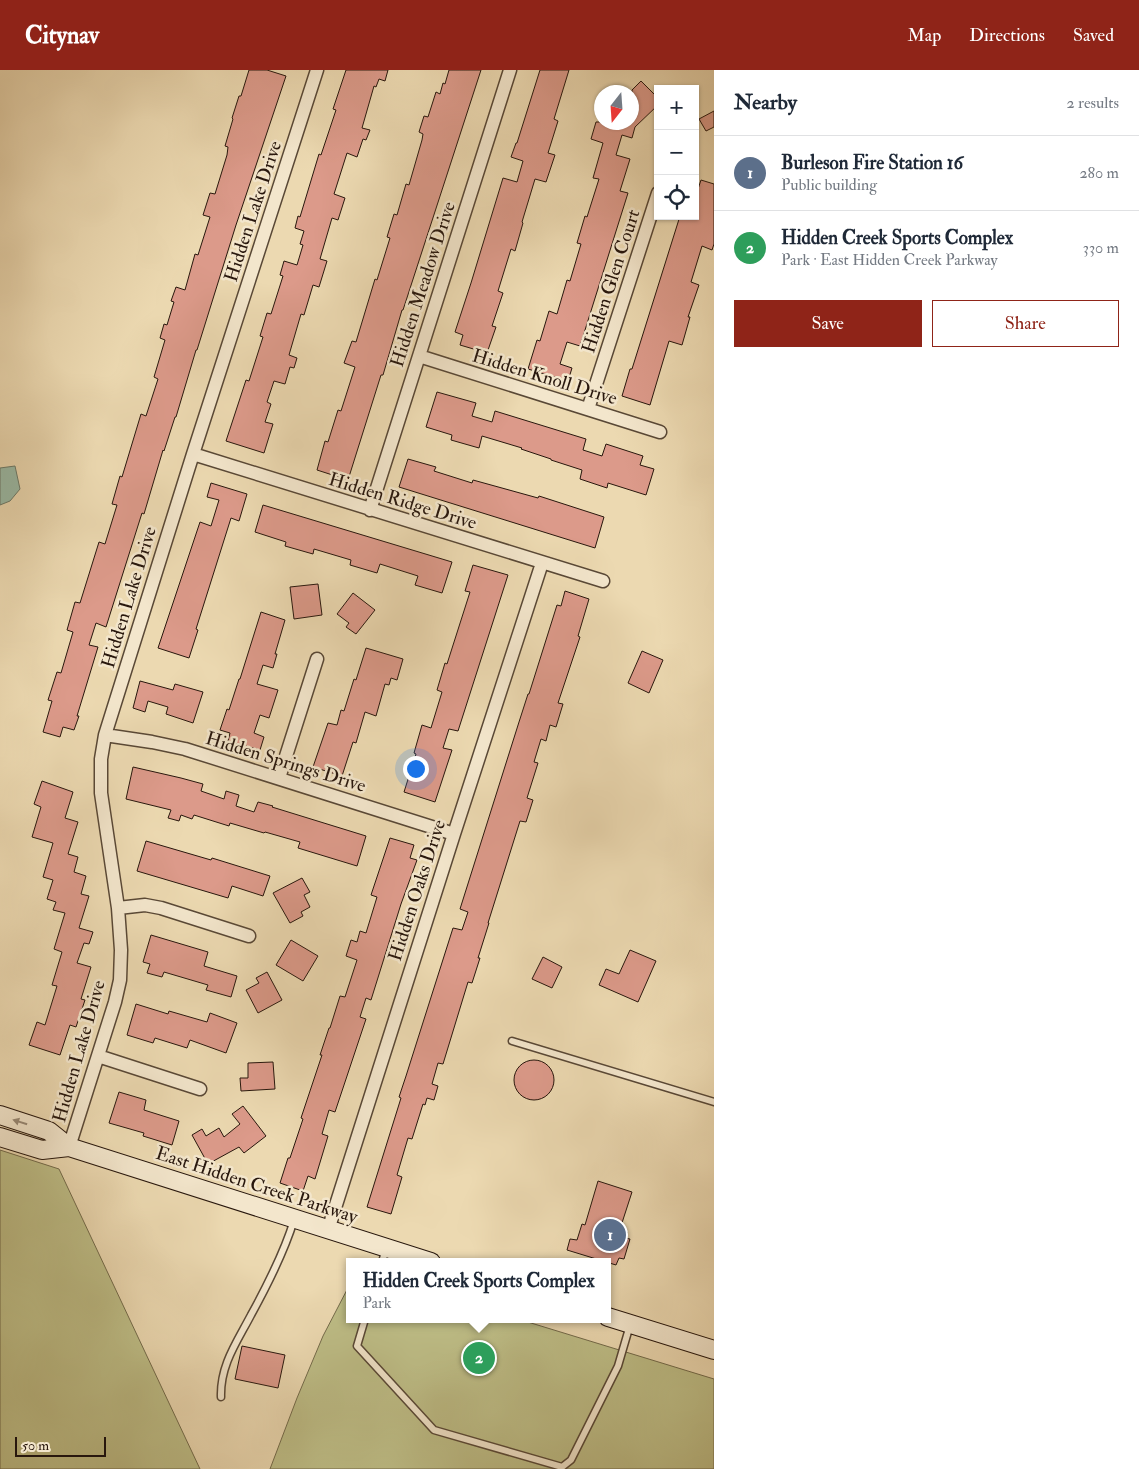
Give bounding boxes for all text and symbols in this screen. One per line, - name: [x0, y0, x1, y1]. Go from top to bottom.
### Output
- text: Citynav: [25, 20, 99, 51]
- text: Map: [908, 24, 941, 47]
- text: Directions: [969, 24, 1045, 47]
- text: Saved: [1073, 24, 1114, 47]
- north arrow: [594, 85, 639, 130]
- map controls: [654, 85, 699, 220]
- button: +: [654, 85, 699, 130]
- text: Nearby: [734, 89, 797, 116]
- text: 2 results: [1066, 93, 1119, 113]
- button: −: [654, 130, 699, 175]
- street label: Hidden Lake Drive: [219, 138, 287, 285]
- text: Burleson Fire Station 16: [781, 151, 963, 175]
- text: 1: [747, 163, 753, 183]
- text: 280 m: [1079, 163, 1119, 183]
- button: locate: [654, 175, 699, 220]
- text: Public building: [781, 175, 877, 195]
- street label: Hidden Meadow Drive: [385, 199, 461, 370]
- street label: Hidden Glen Court: [576, 206, 645, 356]
- text: Hidden Creek Sports Complex: [781, 226, 1013, 250]
- text: 2: [746, 238, 754, 258]
- text: 330 m: [1083, 238, 1119, 258]
- text: Park · East Hidden Creek Parkway: [781, 250, 998, 270]
- button: Save: [734, 300, 922, 347]
- button: Share: [932, 300, 1119, 347]
- street label: Hidden Knoll Drive: [469, 344, 620, 410]
- street label: Hidden Ridge Drive: [326, 467, 480, 535]
- street label: Hidden Lake Drive: [96, 524, 162, 671]
- street label: Hidden Springs Drive: [202, 726, 369, 799]
- your location: [403, 756, 429, 782]
- street label: Hidden Oaks Drive: [383, 817, 451, 964]
- street label: Hidden Lake Drive: [47, 977, 111, 1125]
- one-way arrow: [13, 1117, 28, 1125]
- street label: East Hidden Creek Parkway: [153, 1141, 361, 1229]
- pin: 1: [594, 1216, 626, 1254]
- popup: [346, 1258, 611, 1323]
- text: Hidden Creek Sports Complex: [362, 1269, 595, 1293]
- text: Park: [362, 1293, 392, 1313]
- pin: 2: [463, 1339, 495, 1377]
- scale bar: [15, 1434, 106, 1457]
- text: 50 m: [22, 1437, 49, 1454]

